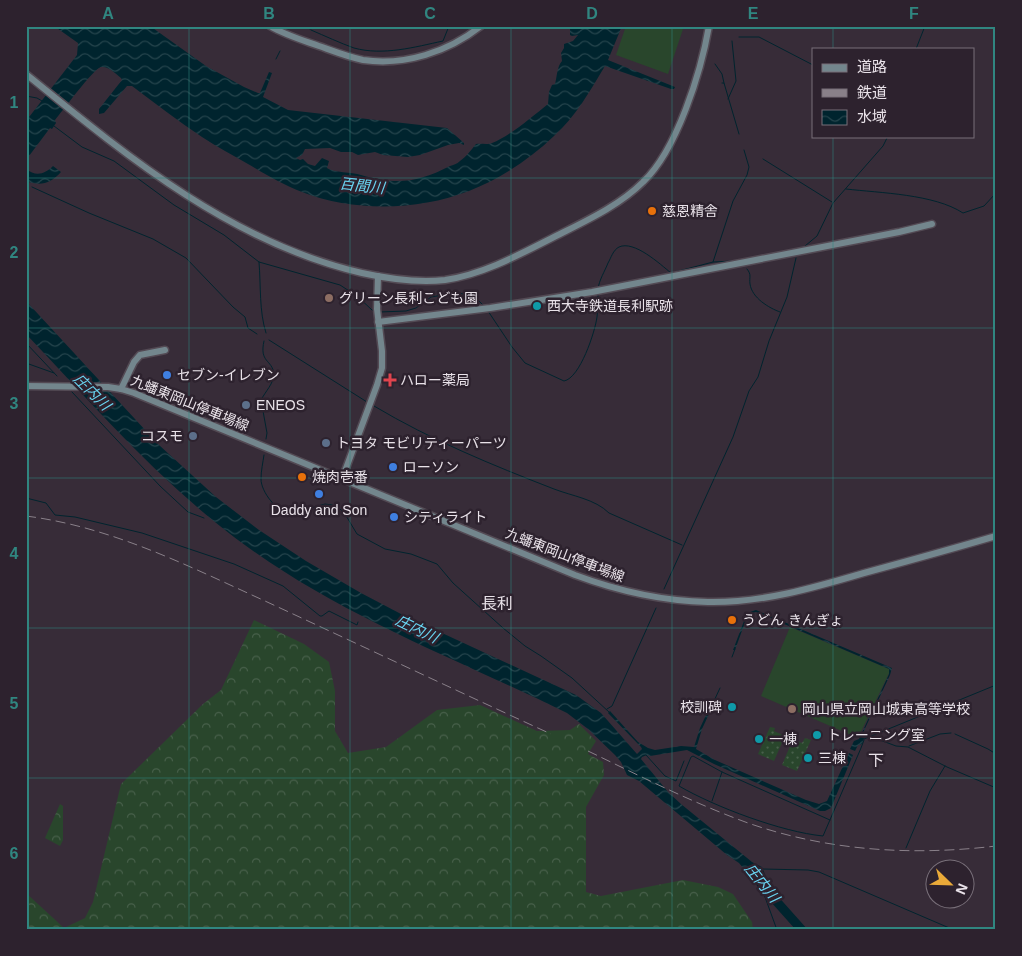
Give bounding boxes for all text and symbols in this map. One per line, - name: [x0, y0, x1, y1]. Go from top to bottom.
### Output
- text: A: [102, 5, 114, 22]
- text: B: [263, 5, 275, 22]
- text: C: [424, 5, 436, 22]
- text: D: [586, 5, 598, 22]
- text: E: [748, 5, 759, 22]
- text: F: [909, 5, 919, 22]
- legend: [812, 48, 974, 138]
- text: 道路: [857, 58, 887, 75]
- text: 鉄道: [857, 84, 887, 101]
- text: 1: [10, 94, 19, 111]
- text: 水域: [857, 108, 887, 125]
- water label: 百間川: [339, 175, 387, 197]
- place label: 慈恩精舎: [662, 203, 718, 219]
- marker: 慈恩精舎: [646, 205, 658, 217]
- text: 2: [10, 244, 19, 261]
- place label: グリーン長利こども園: [339, 290, 478, 306]
- marker: グリーン長利こども園: [323, 292, 335, 304]
- place label: 西大寺鉄道長利駅跡: [547, 298, 673, 314]
- marker: 西大寺鉄道長利駅跡: [531, 300, 543, 312]
- place label: セブン-イレブン: [177, 367, 280, 383]
- marker: セブン-イレブン: [161, 369, 173, 381]
- water label: 庄内川: [70, 370, 116, 415]
- street label: 九蟠東岡山停車場線: [129, 372, 251, 434]
- place label: ハロー薬局: [400, 372, 470, 388]
- marker: ハロー薬局: [384, 374, 396, 386]
- text: 3: [10, 395, 19, 412]
- place label: ENEOS: [256, 397, 305, 413]
- marker: ENEOS: [240, 399, 252, 411]
- place label: コスモ: [141, 428, 183, 444]
- marker: コスモ: [187, 430, 199, 442]
- place label: トヨタ モビリティーパーツ: [336, 435, 507, 451]
- marker: トヨタ モビリティーパーツ: [320, 437, 332, 449]
- place label: ローソン: [403, 459, 459, 475]
- marker: ローソン: [387, 461, 399, 473]
- place label: 焼肉壱番: [312, 469, 368, 485]
- marker: 焼肉壱番: [296, 471, 308, 483]
- marker: Daddy and Son: [313, 488, 325, 500]
- place label: Daddy and Son: [271, 502, 367, 518]
- place label: シティライト: [404, 509, 487, 525]
- marker: シティライト: [388, 511, 400, 523]
- street label: 九蟠東岡山停車場線: [503, 525, 627, 585]
- text: 4: [10, 545, 19, 562]
- district label: 長利: [481, 595, 513, 612]
- water label: 庄内川: [393, 611, 443, 647]
- place label: うどん きんぎょ: [742, 612, 843, 628]
- marker: うどん きんぎょ: [726, 614, 738, 626]
- text: 5: [10, 695, 19, 712]
- place label: 校訓碑: [680, 699, 722, 715]
- marker: 校訓碑: [726, 701, 738, 713]
- place label: 岡山県立岡山城東高等学校: [802, 701, 970, 717]
- marker: 岡山県立岡山城東高等学校: [786, 703, 798, 715]
- place label: トレーニング室: [827, 727, 925, 743]
- marker: トレーニング室: [811, 729, 823, 741]
- place label: 一棟: [769, 731, 797, 747]
- marker: 一棟: [753, 733, 765, 745]
- place label: 三棟: [818, 750, 846, 766]
- marker: 三棟: [802, 752, 814, 764]
- district label: 下: [868, 752, 884, 769]
- text: 6: [10, 845, 19, 862]
- north arrow: [924, 858, 974, 908]
- water label: 庄内川: [742, 860, 784, 907]
- text: N: [953, 881, 971, 897]

